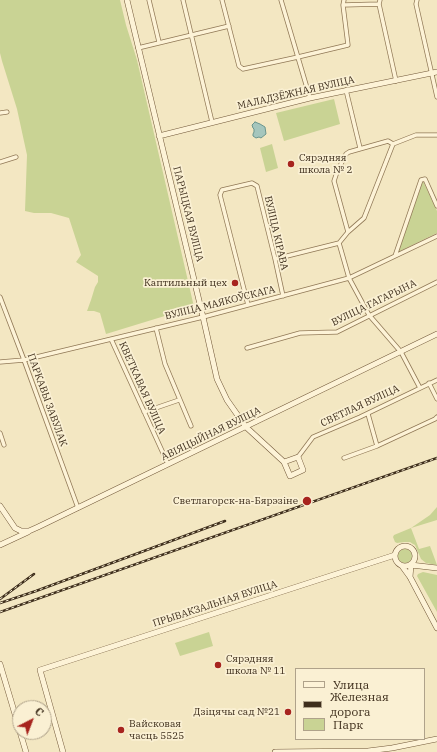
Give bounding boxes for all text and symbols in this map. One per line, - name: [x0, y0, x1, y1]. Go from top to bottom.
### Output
- street label: МАЛАДЗЁЖНАЯ ВУЛІЦА: [236, 74, 356, 112]
- place label: Сярэдняя школа № 2: [299, 152, 352, 176]
- marker: Сярэдняя школа № 2: [286, 159, 296, 169]
- street label: ПАРЫЦКАЯ ВУЛІЦА: [170, 165, 206, 263]
- street label: ВУЛІЦА КІРАВА: [262, 195, 290, 271]
- place label: Каптильный цех: [144, 277, 227, 289]
- street label: ВУЛІЦА ГАГАРЫНА: [330, 277, 418, 329]
- marker: Каптильный цех: [230, 278, 240, 288]
- street label: ВУЛІЦА МАЯКОЎСКАГА: [163, 283, 277, 323]
- street label: КВЕТКАВАЯ ВУЛІЦА: [116, 340, 168, 436]
- street label: ПАРКАВЫ ЗАВУЛАК: [25, 352, 69, 448]
- street label: СВЕТЛАЯ ВУЛІЦА: [319, 383, 401, 429]
- street label: АВІЯЦЫЙНАЯ ВУЛІЦА: [159, 405, 263, 463]
- place label: Светлагорск-на-Бярэзіне: [173, 495, 298, 507]
- marker: Светлагорск-на-Бярэзіне: [301, 495, 313, 507]
- street label: ПРЫВАКЗАЛЬНАЯ ВУЛІЦА: [151, 578, 279, 630]
- place label: Сярэдняя школа № 11: [226, 653, 285, 676]
- marker: Сярэдняя школа № 11: [213, 660, 223, 670]
- legend: [295, 668, 425, 740]
- text: Улица: [333, 677, 369, 692]
- text: Железная дорога: [330, 689, 389, 719]
- north arrow: [12, 700, 52, 740]
- text: С: [32, 704, 47, 719]
- place label: Дзіцячы сад №21: [194, 706, 280, 718]
- marker: Дзіцячы сад №21: [283, 707, 293, 717]
- text: Парк: [333, 717, 363, 732]
- place label: Вайсковая часць 5525: [129, 718, 184, 742]
- marker: Вайсковая часць 5525: [116, 725, 126, 735]

